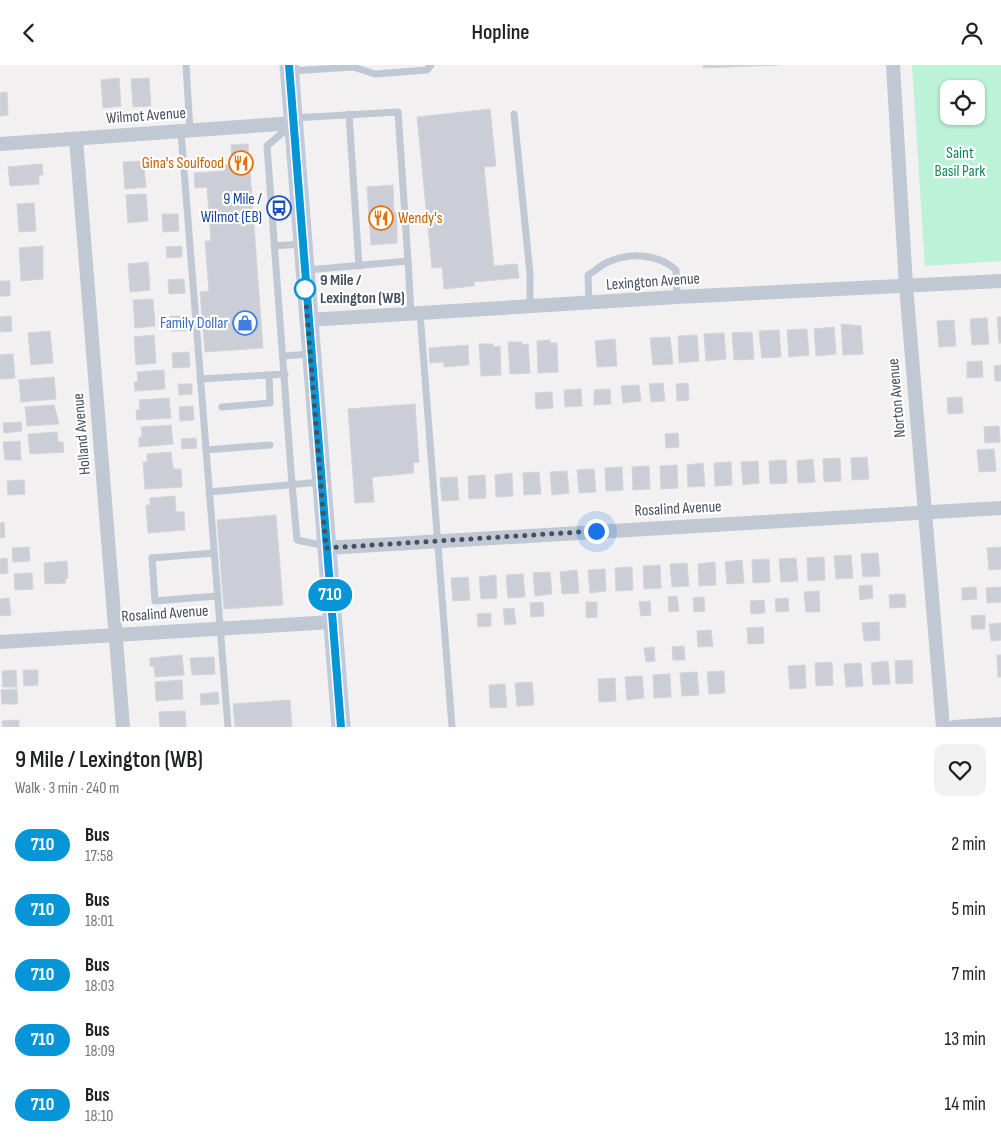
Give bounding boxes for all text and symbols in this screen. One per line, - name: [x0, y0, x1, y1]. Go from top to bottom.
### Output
- icon: back: [15, 19, 43, 47]
- text: Hopline: [471, 19, 530, 46]
- icon: person: [958, 19, 986, 47]
- map controls: [940, 80, 985, 125]
- button: locate: [940, 80, 985, 125]
- street label: Wilmot Avenue: [106, 104, 186, 128]
- park label: Saint Basil Park: [935, 144, 985, 181]
- restaurant icon: Gina's Soulfood: [228, 150, 254, 176]
- place label: Gina's Soulfood: [142, 154, 224, 173]
- place label: 9 Mile / Wilmot (EB): [201, 190, 262, 227]
- bus stop icon: 9 Mile / Wilmot (EB): [266, 195, 292, 221]
- restaurant icon: Wendy's: [368, 205, 394, 231]
- place label: Wendy's: [398, 209, 443, 228]
- street label: Lexington Avenue: [605, 269, 701, 295]
- place label: 9 Mile / Lexington (WB): [320, 271, 405, 308]
- marker: 9 Mile / Lexington (WB): [294, 278, 316, 300]
- shop icon: Family Dollar: [232, 310, 258, 336]
- place label: Family Dollar: [160, 314, 228, 333]
- street label: Norton Avenue: [884, 358, 910, 438]
- street label: Holland Avenue: [69, 392, 95, 476]
- street label: Rosalind Avenue: [634, 497, 722, 521]
- your location: [584, 519, 609, 544]
- line badge: 710: [301, 579, 359, 611]
- text: 710: [318, 584, 342, 605]
- street label: Rosalind Avenue: [121, 601, 209, 627]
- button: heart: [934, 744, 986, 796]
- text: 9 Mile / Lexington (WB): [15, 745, 203, 774]
- text: Walk · 3 min · 240 m: [15, 779, 119, 798]
- text: Bus: [85, 824, 110, 847]
- text: 2 min: [951, 833, 986, 856]
- text: 710: [31, 834, 54, 855]
- text: 17:58: [85, 847, 113, 866]
- text: Bus: [85, 889, 110, 912]
- text: 5 min: [951, 898, 986, 921]
- text: 710: [31, 899, 54, 920]
- text: 18:01: [85, 912, 113, 931]
- text: Bus: [85, 954, 110, 977]
- text: 7 min: [952, 963, 986, 986]
- text: 710: [31, 964, 54, 985]
- text: 18:03: [85, 977, 114, 996]
- text: Bus: [85, 1019, 110, 1042]
- text: 13 min: [945, 1028, 986, 1051]
- text: 710: [31, 1029, 54, 1050]
- text: 18:09: [85, 1042, 115, 1061]
- text: Bus: [85, 1084, 110, 1107]
- text: 14 min: [945, 1093, 986, 1116]
- text: 710: [31, 1094, 54, 1115]
- text: 18:10: [85, 1107, 113, 1126]

